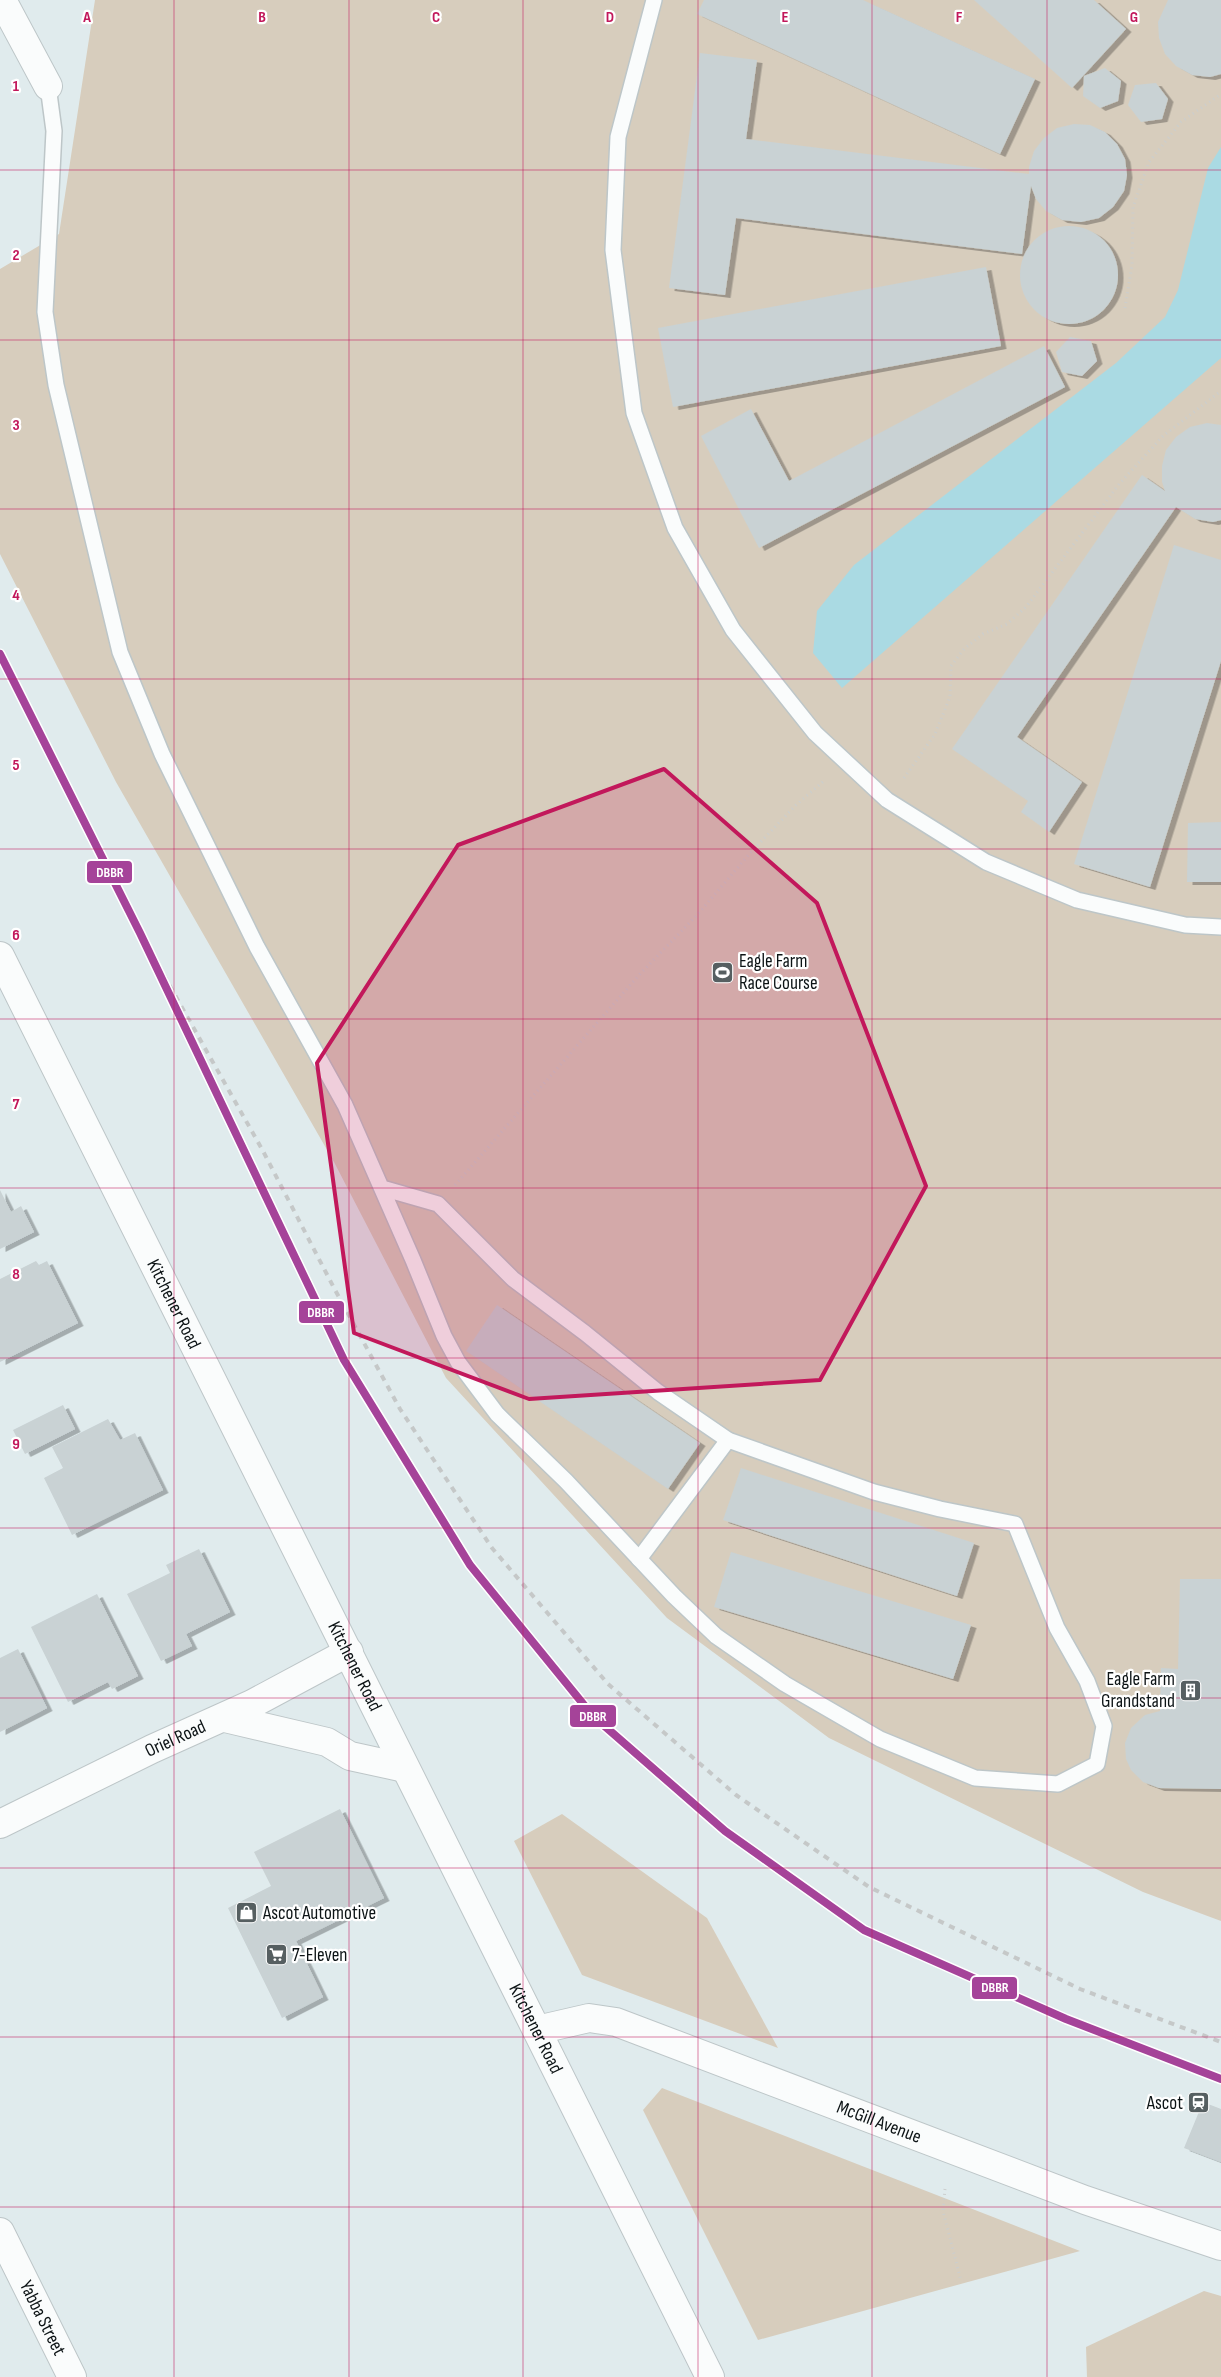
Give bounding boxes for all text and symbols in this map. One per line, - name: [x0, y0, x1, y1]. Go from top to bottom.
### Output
- text: A: [82, 8, 91, 27]
- text: B: [258, 8, 266, 27]
- text: C: [432, 8, 440, 27]
- text: D: [606, 8, 614, 27]
- text: E: [782, 8, 789, 27]
- text: F: [956, 8, 963, 27]
- text: G: [1130, 8, 1138, 27]
- text: 1: [13, 77, 20, 96]
- text: 2: [12, 246, 20, 265]
- text: 3: [12, 416, 20, 435]
- text: 4: [12, 586, 20, 605]
- text: 5: [12, 756, 20, 775]
- line badge: DBBR: [86, 860, 133, 884]
- text: DBBR: [96, 864, 124, 881]
- text: 6: [12, 926, 20, 945]
- place label: Eagle Farm Race Course: [739, 950, 818, 995]
- sports icon: Eagle Farm Race Course: [711, 960, 735, 984]
- text: 7: [13, 1095, 20, 1114]
- street label: Kitchener Road: [142, 1255, 206, 1353]
- text: 8: [12, 1265, 20, 1284]
- line badge: DBBR: [298, 1300, 345, 1324]
- text: DBBR: [307, 1304, 335, 1321]
- text: 9: [12, 1435, 20, 1454]
- street label: Kitchener Road: [323, 1618, 387, 1715]
- place label: Eagle Farm Grandstand: [1101, 1668, 1175, 1713]
- building icon: Eagle Farm Grandstand: [1179, 1678, 1203, 1702]
- line badge: DBBR: [569, 1704, 617, 1728]
- text: DBBR: [579, 1708, 607, 1725]
- street label: Oriel Road: [141, 1715, 209, 1762]
- shop icon: Ascot Automotive: [235, 1901, 259, 1925]
- place label: Ascot Automotive: [262, 1902, 376, 1925]
- supermarket icon: 7-Eleven: [264, 1943, 288, 1967]
- place label: 7-Eleven: [292, 1944, 347, 1967]
- line badge: DBBR: [971, 1976, 1018, 2000]
- text: DBBR: [981, 1979, 1009, 1996]
- street label: Kitchener Road: [504, 1980, 568, 2077]
- station icon: Ascot: [1187, 2091, 1211, 2115]
- place label: Ascot: [1146, 2092, 1183, 2115]
- street label: McGill Avenue: [834, 2095, 925, 2148]
- street label: Yabba Street: [14, 2277, 71, 2359]

